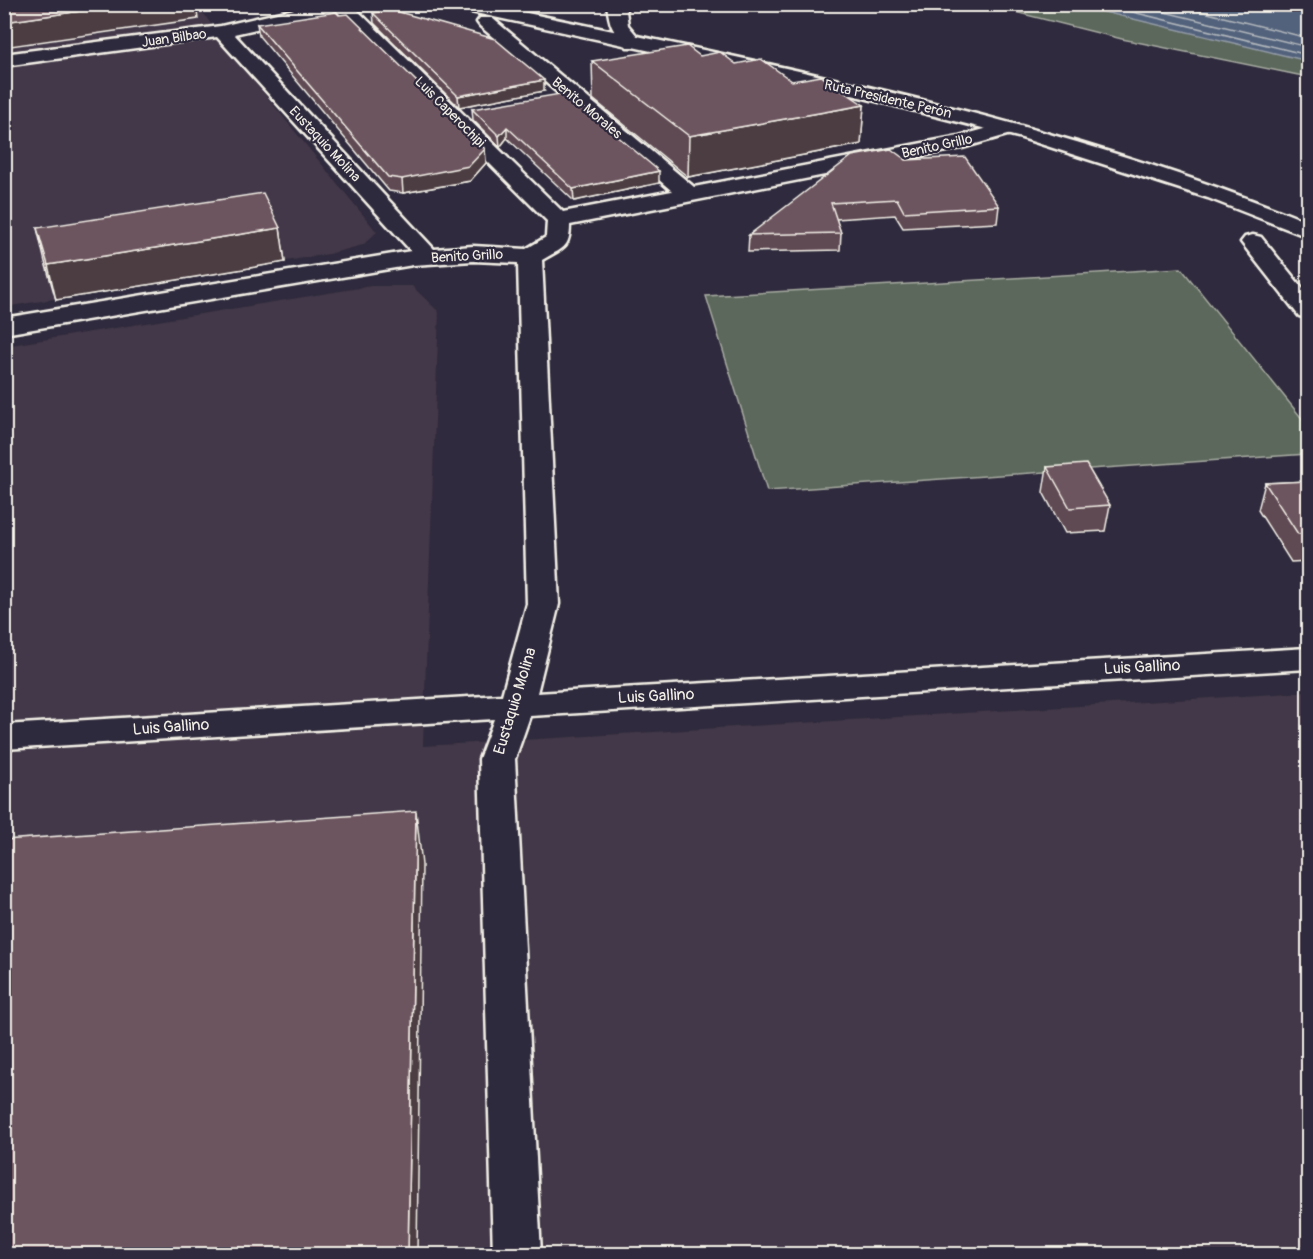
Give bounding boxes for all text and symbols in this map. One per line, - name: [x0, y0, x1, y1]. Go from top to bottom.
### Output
- street label: Juan Bilbao: [140, 25, 208, 51]
- street label: Luis Caperochipi: [411, 73, 489, 151]
- street label: Benito Morales: [548, 74, 626, 143]
- street label: Ruta Presidente Perón: [823, 76, 953, 122]
- street label: Eustaquio Molina: [286, 103, 364, 185]
- street label: Benito Grillo: [900, 130, 975, 162]
- street label: Benito Grillo: [431, 246, 504, 266]
- street label: Eustaquio Molina: [489, 645, 541, 757]
- street label: Luis Gallino: [1103, 655, 1181, 679]
- street label: Luis Gallino: [617, 684, 695, 708]
- street label: Luis Gallino: [132, 714, 210, 740]

